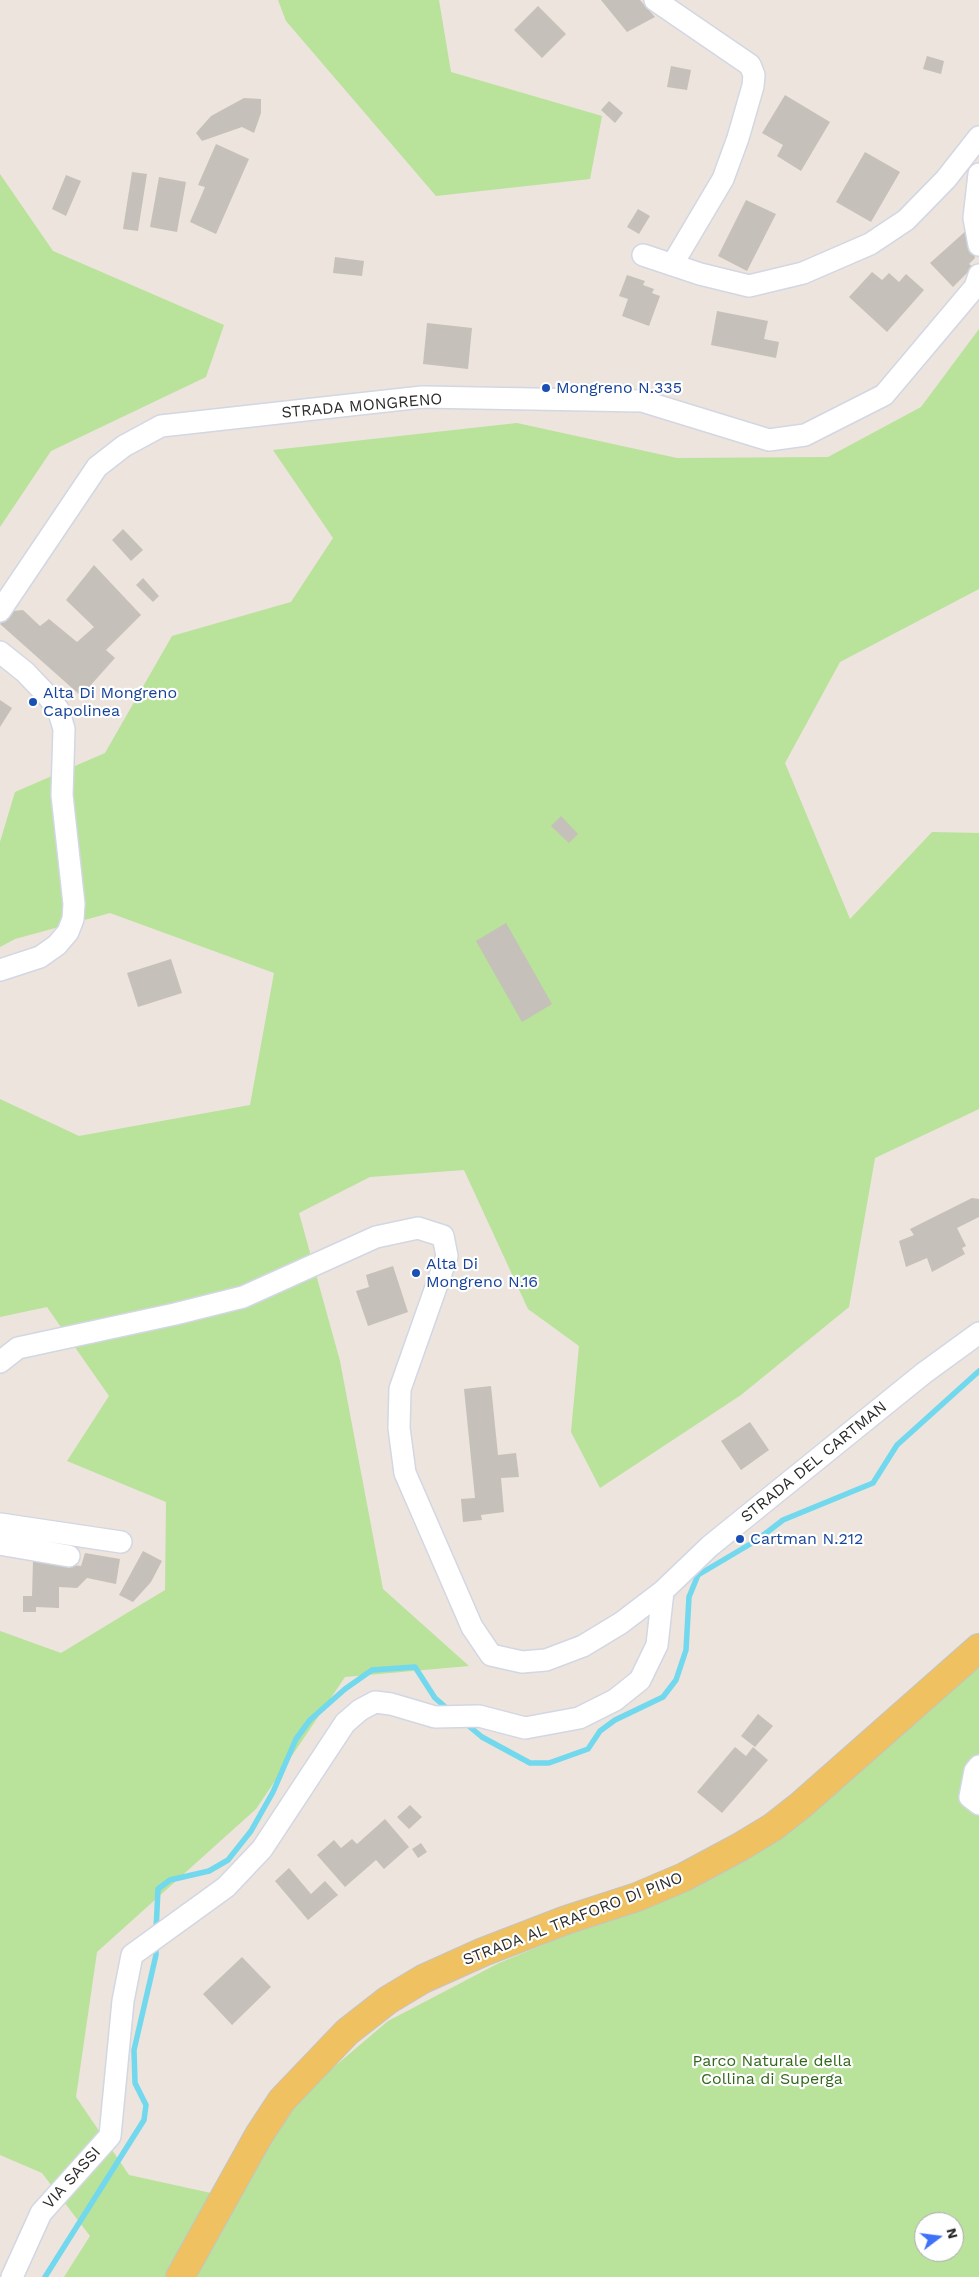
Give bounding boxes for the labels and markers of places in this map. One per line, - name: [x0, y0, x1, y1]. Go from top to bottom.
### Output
- place label: Mongreno N.335: [556, 378, 682, 398]
- marker: Mongreno N.335: [540, 382, 552, 394]
- place label: Alta Di Mongreno Capolinea: [43, 683, 177, 721]
- marker: Alta Di Mongreno Capolinea: [27, 696, 39, 708]
- place label: Alta Di Mongreno N.16: [426, 1254, 538, 1292]
- marker: Alta Di Mongreno N.16: [410, 1267, 422, 1279]
- place label: Cartman N.212: [750, 1529, 863, 1549]
- marker: Cartman N.212: [734, 1533, 746, 1545]

